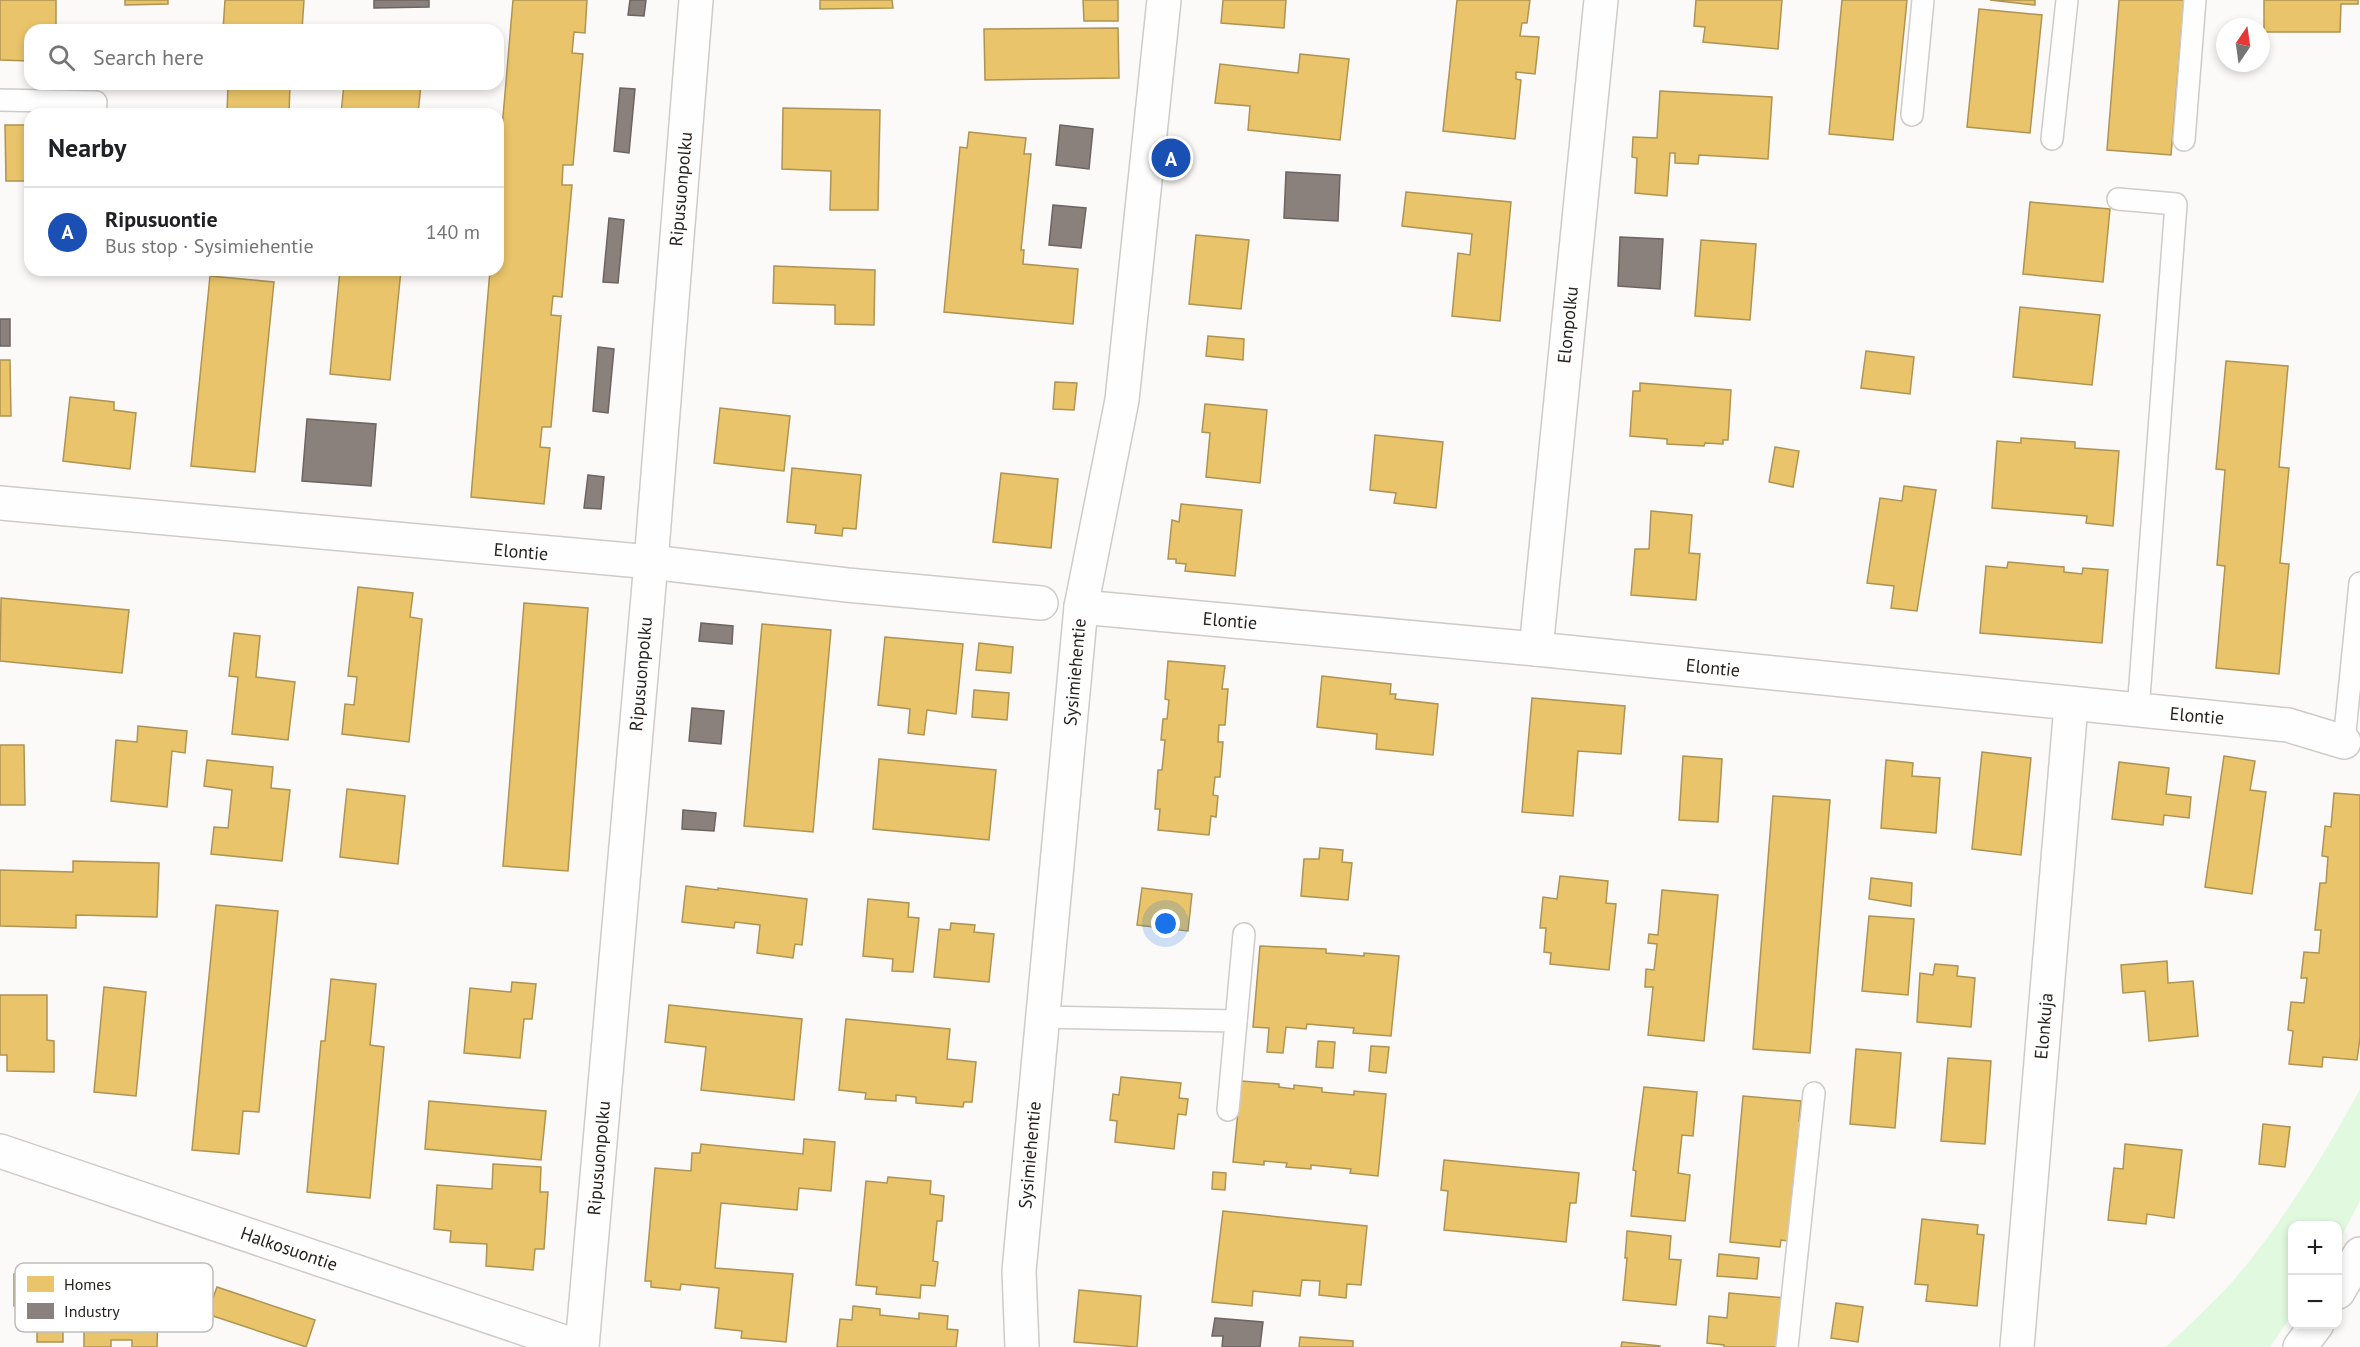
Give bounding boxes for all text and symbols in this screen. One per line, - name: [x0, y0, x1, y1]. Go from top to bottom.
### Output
- north arrow: [2216, 18, 2270, 72]
- search box: [24, 24, 504, 90]
- icon: search: [45, 41, 78, 74]
- text: Search here: [93, 43, 204, 71]
- text: Nearby: [48, 131, 126, 164]
- street label: Ripusuonpolku: [664, 131, 697, 247]
- pin: A: [1152, 136, 1190, 180]
- text: Ripusuontie: [105, 205, 218, 233]
- text: A: [61, 219, 74, 245]
- text: 140 m: [426, 219, 480, 245]
- text: Bus stop · Sysimiehentie: [105, 233, 314, 259]
- street label: Elonpolku: [1552, 285, 1583, 365]
- street label: Elontie: [493, 538, 549, 565]
- street label: Elontie: [1202, 607, 1258, 634]
- street label: Ripusuonpolku: [624, 616, 657, 732]
- street label: Sysimiehentie: [1058, 617, 1091, 727]
- street label: Elontie: [1685, 653, 1741, 682]
- street label: Elontie: [2169, 702, 2225, 729]
- your location: [1151, 909, 1180, 938]
- street label: Elonkuja: [2029, 992, 2058, 1060]
- street label: Ripusuonpolku: [582, 1100, 615, 1216]
- street label: Sysimiehentie: [1013, 1100, 1046, 1210]
- street label: Halkosuontie: [238, 1221, 341, 1276]
- map controls: [2288, 1221, 2342, 1329]
- button: +: [2288, 1221, 2342, 1275]
- legend: [15, 1263, 213, 1332]
- text: Homes: [64, 1274, 111, 1294]
- button: −: [2288, 1275, 2342, 1329]
- text: Industry: [64, 1301, 120, 1321]

